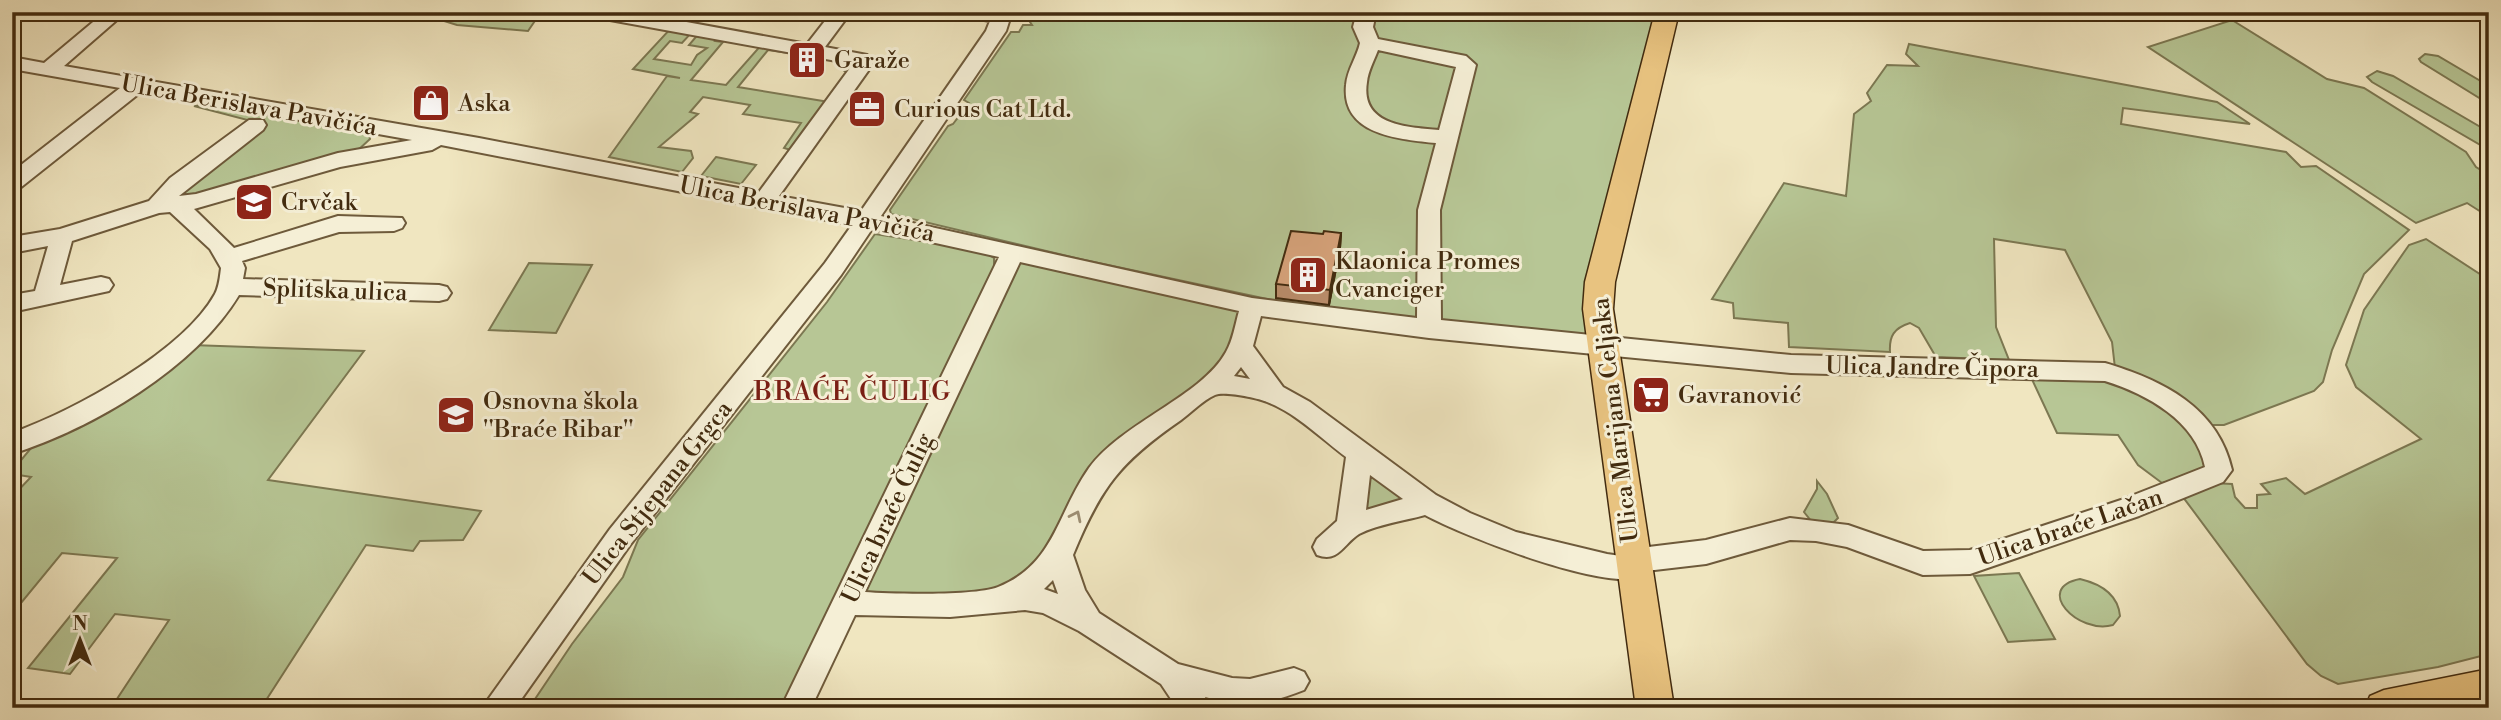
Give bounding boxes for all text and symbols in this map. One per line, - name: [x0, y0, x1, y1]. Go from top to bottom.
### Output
- building icon: Garaže: [786, 39, 828, 81]
- place label: Garaže: [834, 46, 910, 76]
- street label: Ulica Berislava Pavičića: [118, 69, 380, 143]
- shop icon: Aska: [410, 82, 452, 124]
- office icon: Curious Cat Ltd.: [846, 88, 888, 130]
- place label: Aska: [457, 89, 511, 119]
- place label: Curious Cat Ltd.: [894, 95, 1071, 125]
- street label: Ulica Berislava Pavičića: [677, 170, 938, 250]
- school or university icon: Crvčak: [233, 181, 275, 223]
- place label: Crvčak: [281, 188, 358, 218]
- place label: Klaonica Promes Cvanciger: [1335, 247, 1520, 305]
- building icon: Klaonica Promes Cvanciger: [1287, 254, 1329, 296]
- street label: Splitska ulica: [262, 273, 409, 309]
- street label: Ulica Marijana Celjaka: [1586, 295, 1646, 544]
- street label: Ulica Jandre Čipora: [1825, 349, 2040, 385]
- district label: BRAĆE ČULIG: [753, 374, 952, 408]
- supermarket icon: Gavranović: [1630, 374, 1672, 416]
- place label: Gavranović: [1678, 381, 1801, 411]
- place label: Osnovna škola ''Braće Ribar'': [483, 387, 639, 445]
- school or university icon: Osnovna škola ''Braće Ribar'': [435, 394, 477, 436]
- street label: Ulica Stjepana Grgca: [576, 395, 740, 592]
- street label: Ulica braće Čulig: [833, 427, 941, 609]
- street label: Ulica braće Lačan: [1974, 482, 2167, 574]
- one-way arrow: [1068, 511, 1082, 523]
- north arrow: [46, 604, 116, 674]
- text: N: [72, 612, 88, 636]

